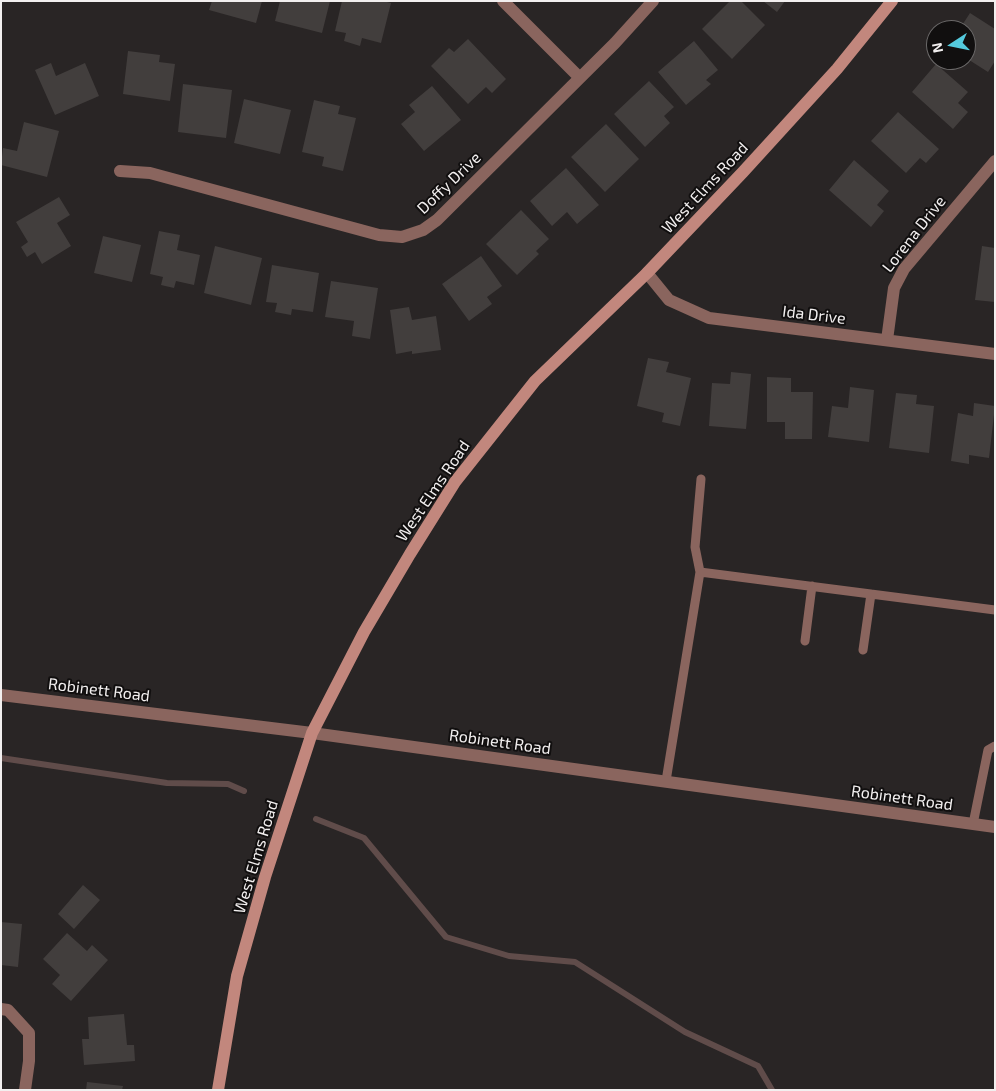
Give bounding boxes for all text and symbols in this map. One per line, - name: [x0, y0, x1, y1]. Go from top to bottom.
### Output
- north arrow: [926, 20, 976, 70]
- text: N: [927, 41, 946, 54]
- street label: West Elms Road: [658, 138, 752, 238]
- street label: Doffy Drive: [413, 148, 485, 218]
- street label: Lorena Drive: [878, 192, 950, 276]
- street label: Ida Drive: [781, 302, 847, 328]
- street label: West Elms Road: [392, 437, 474, 545]
- street label: Robinett Road: [47, 674, 151, 706]
- street label: Robinett Road: [448, 725, 552, 759]
- street label: Robinett Road: [850, 781, 954, 815]
- street label: West Elms Road: [230, 798, 282, 916]

